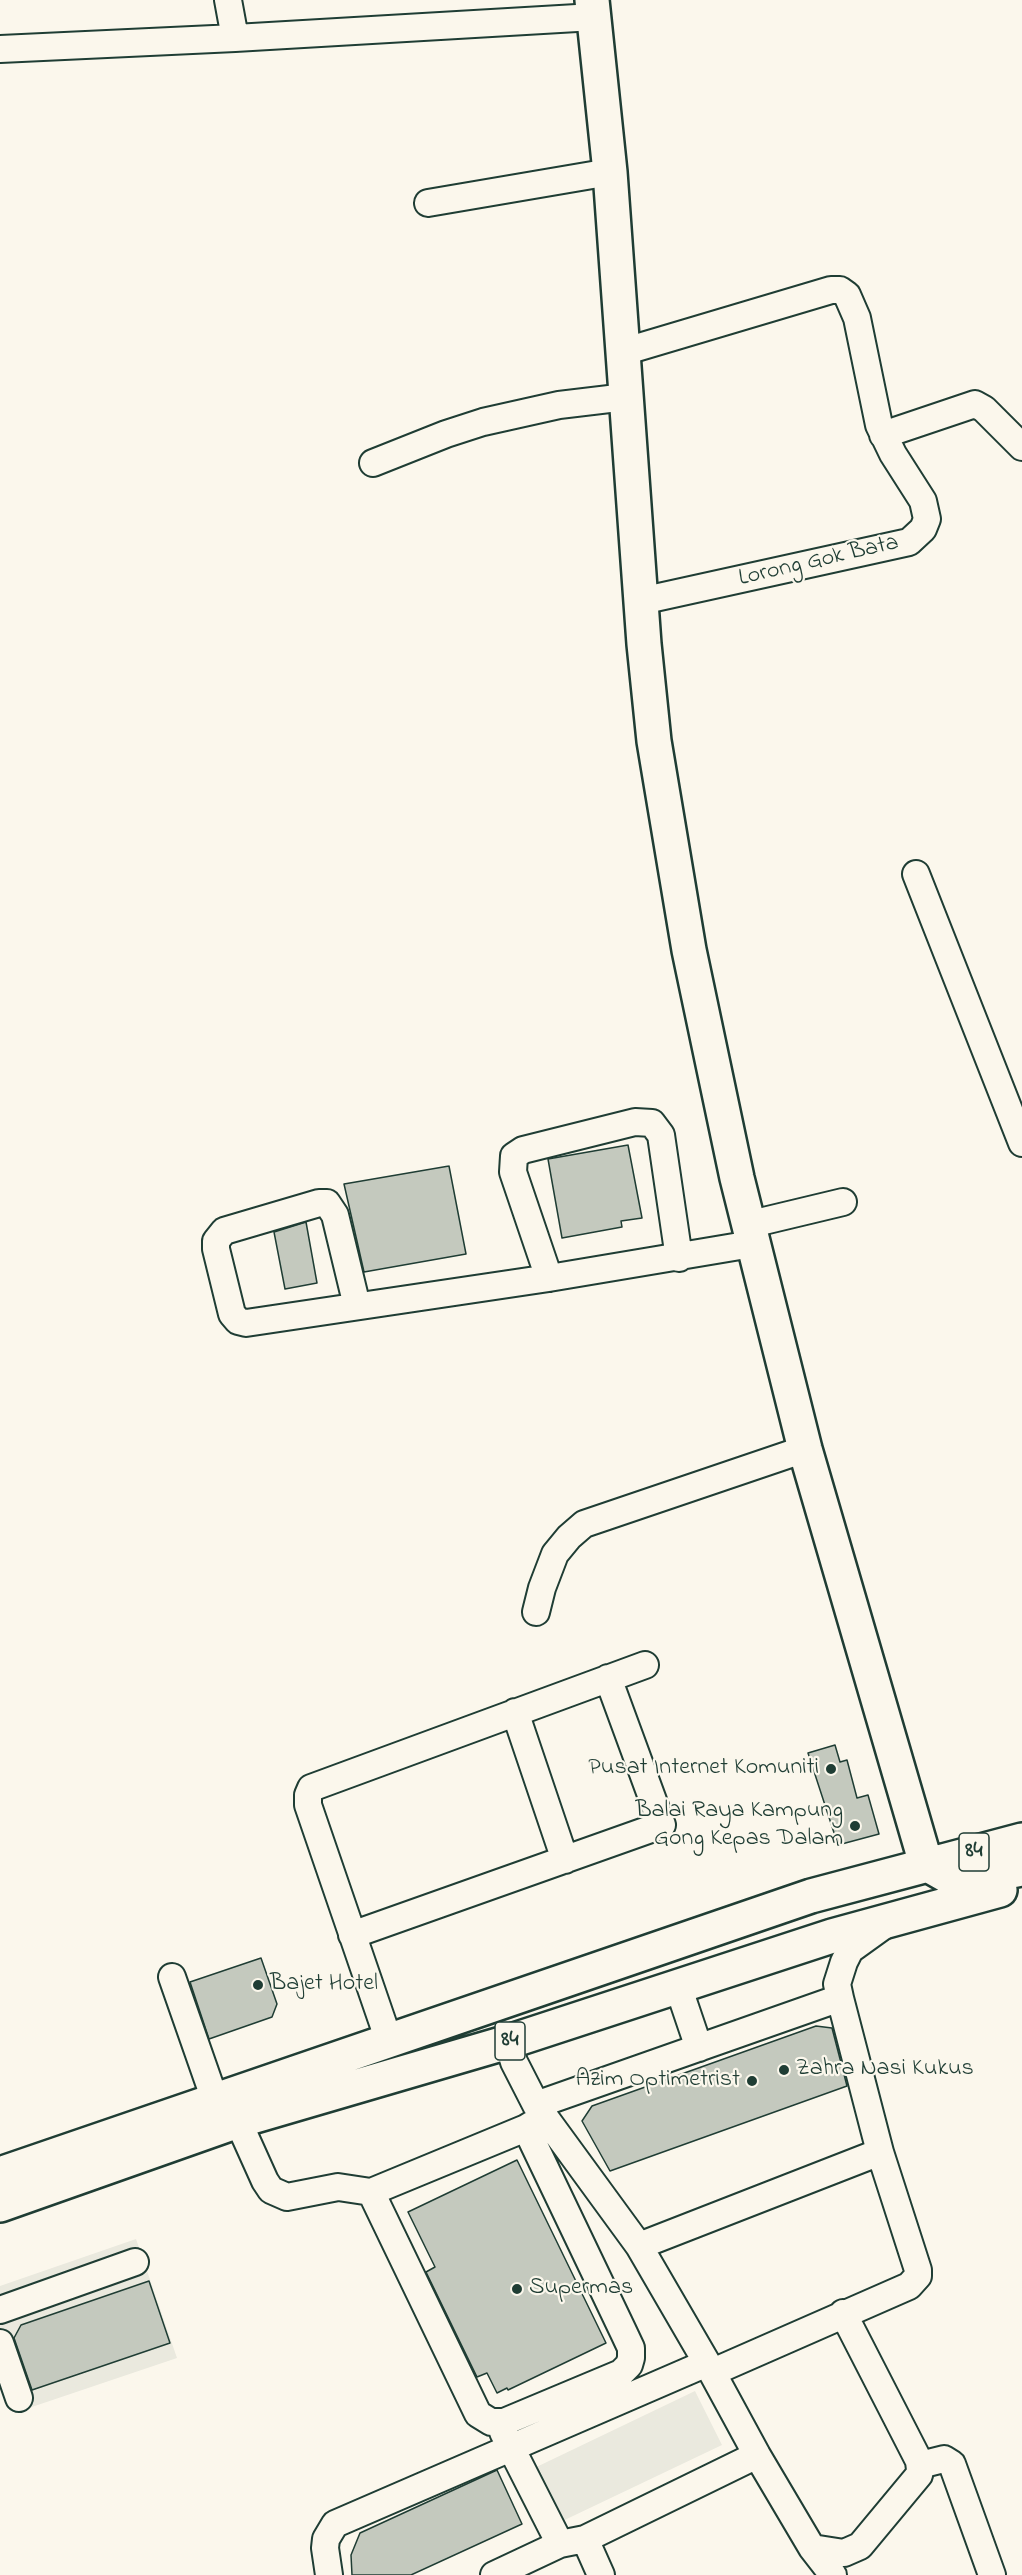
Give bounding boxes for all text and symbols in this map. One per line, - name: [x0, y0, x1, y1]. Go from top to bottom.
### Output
- street label: Lorong Gok Bata: [736, 530, 902, 594]
- place label: Pusat Internet Komuniti: [588, 1755, 819, 1783]
- marker: Pusat Internet Komuniti: [824, 1762, 838, 1776]
- place label: Balai Raya Kampung Gong Kepas Dalam: [635, 1798, 843, 1854]
- marker: Balai Raya Kampung Gong Kepas Dalam: [848, 1819, 862, 1833]
- road number: 84: [959, 1833, 989, 1871]
- place label: Bajet Hotel: [270, 1971, 378, 1999]
- marker: Bajet Hotel: [251, 1978, 265, 1992]
- road number: 84: [495, 2022, 525, 2060]
- place label: Zahra Nasi Kukus: [796, 2056, 974, 2084]
- marker: Zahra Nasi Kukus: [777, 2063, 791, 2077]
- place label: Azim Optimetrist: [576, 2067, 740, 2095]
- marker: Azim Optimetrist: [745, 2074, 759, 2088]
- place label: Supermas: [529, 2275, 633, 2303]
- marker: Supermas: [510, 2282, 524, 2296]

